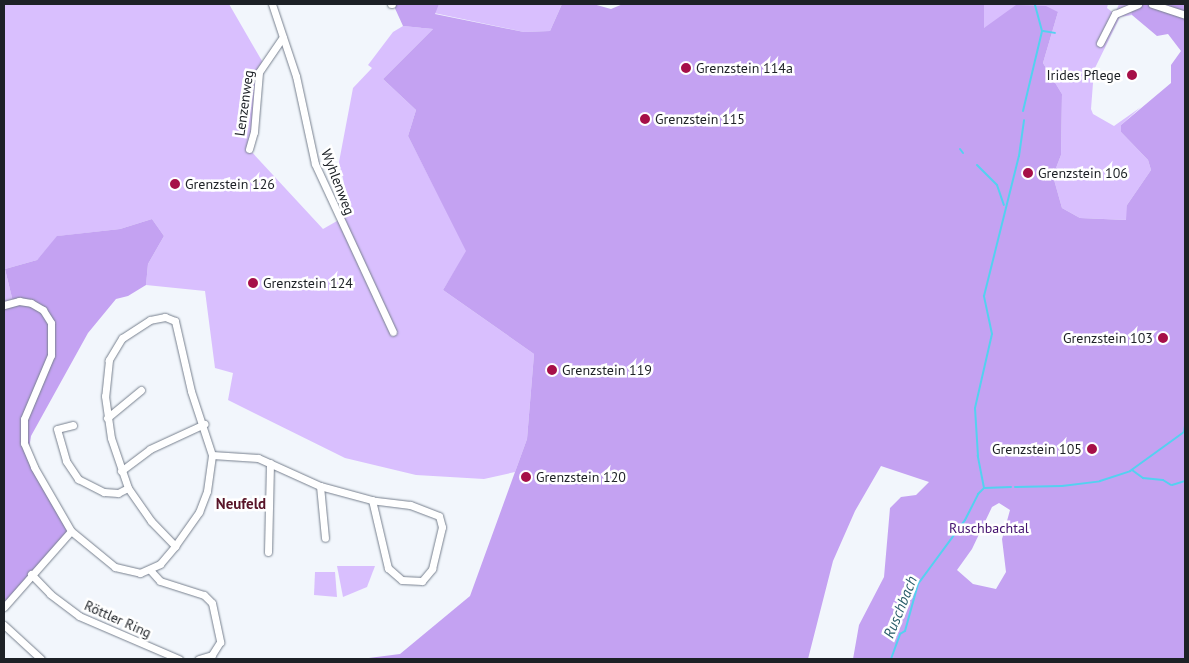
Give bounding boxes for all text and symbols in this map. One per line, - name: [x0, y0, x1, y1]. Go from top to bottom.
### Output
- place label: Grenzstein 114a: [696, 60, 793, 76]
- marker: Grenzstein 114a: [680, 62, 692, 74]
- place label: Irides Pflege: [1047, 67, 1121, 83]
- marker: Irides Pflege: [1125, 68, 1139, 82]
- street label: Lenzenweg: [231, 69, 257, 137]
- place label: Grenzstein 115: [655, 111, 745, 127]
- marker: Grenzstein 115: [639, 113, 651, 125]
- street label: Wyhlenweg: [318, 147, 358, 217]
- place label: Grenzstein 106: [1038, 165, 1128, 181]
- marker: Grenzstein 106: [1022, 167, 1034, 179]
- place label: Grenzstein 126: [185, 176, 275, 192]
- marker: Grenzstein 126: [169, 178, 181, 190]
- place label: Grenzstein 124: [263, 275, 353, 291]
- marker: Grenzstein 124: [247, 277, 259, 289]
- place label: Grenzstein 103: [1063, 330, 1153, 346]
- marker: Grenzstein 103: [1157, 332, 1169, 344]
- place label: Grenzstein 119: [562, 362, 652, 378]
- marker: Grenzstein 119: [546, 364, 558, 376]
- place label: Grenzstein 105: [992, 441, 1082, 457]
- marker: Grenzstein 105: [1086, 443, 1098, 455]
- place label: Grenzstein 120: [536, 469, 626, 485]
- marker: Grenzstein 120: [520, 471, 532, 483]
- district label: Neufeld: [216, 495, 266, 513]
- park label: Ruschbachtal: [949, 520, 1029, 536]
- water label: Ruschbach: [879, 573, 921, 641]
- street label: Röttler Ring: [82, 597, 154, 641]

